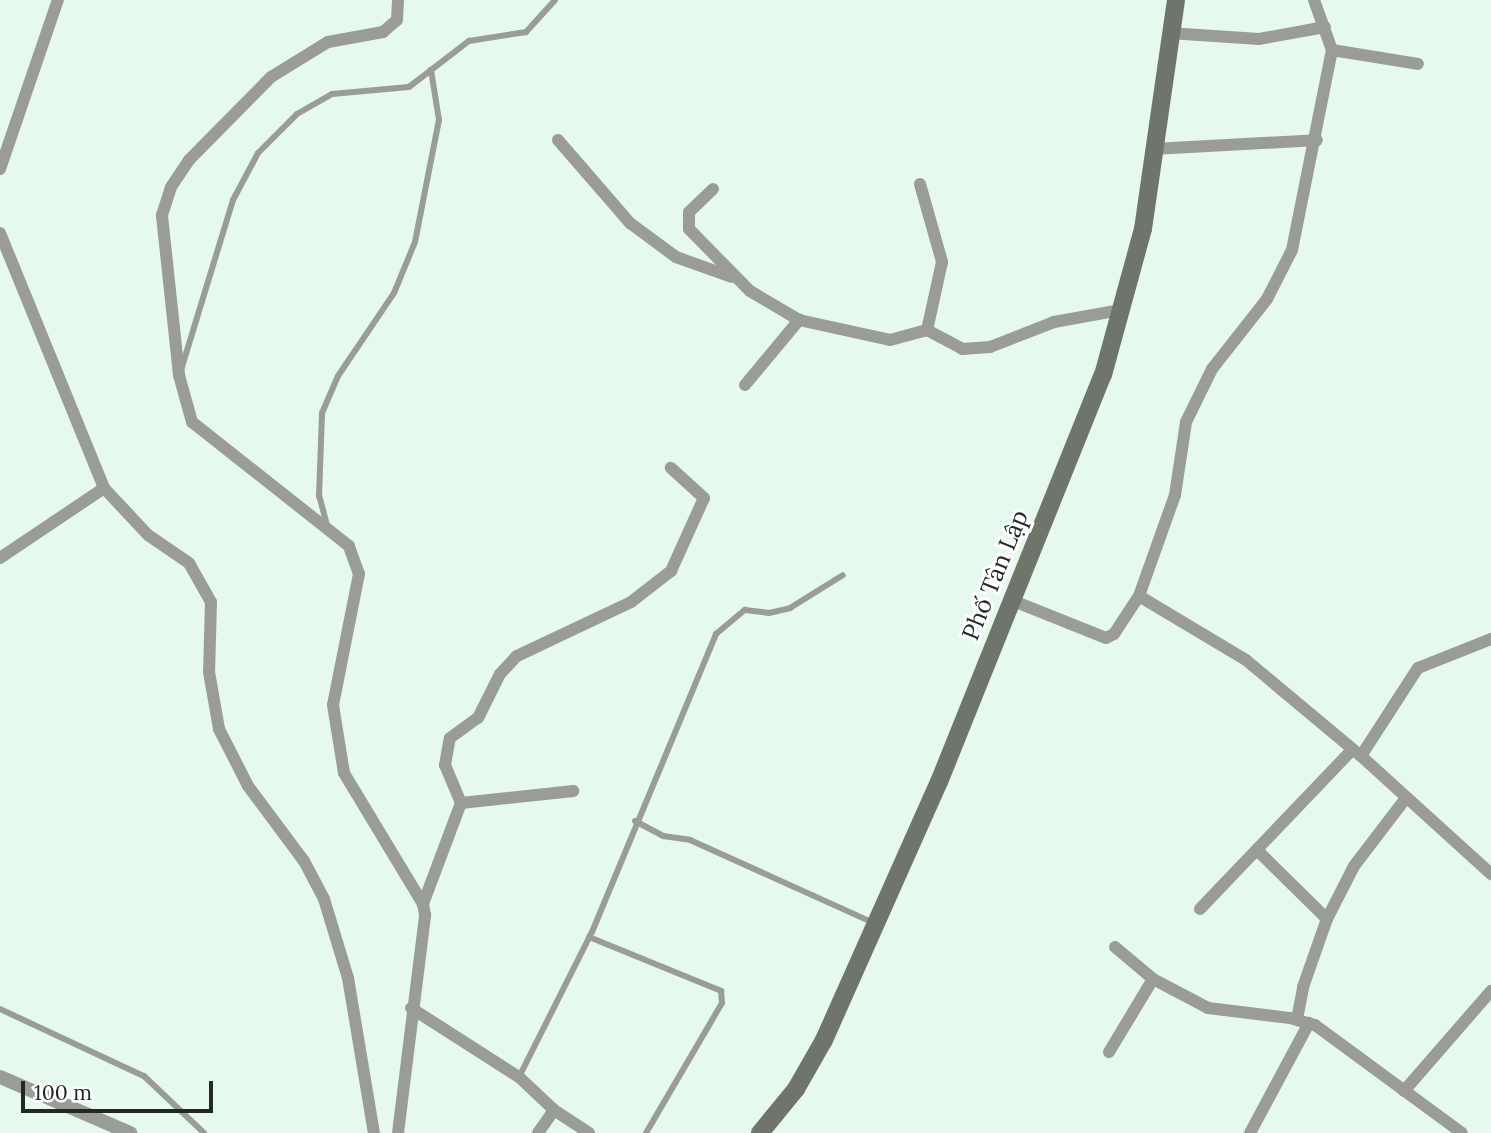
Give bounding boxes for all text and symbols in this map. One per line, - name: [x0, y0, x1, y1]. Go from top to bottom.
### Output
- street label: Phố Tân Lập: [956, 506, 1034, 644]
- scale bar: [24, 1066, 217, 1110]
- text: 100 m: [34, 1079, 92, 1106]

